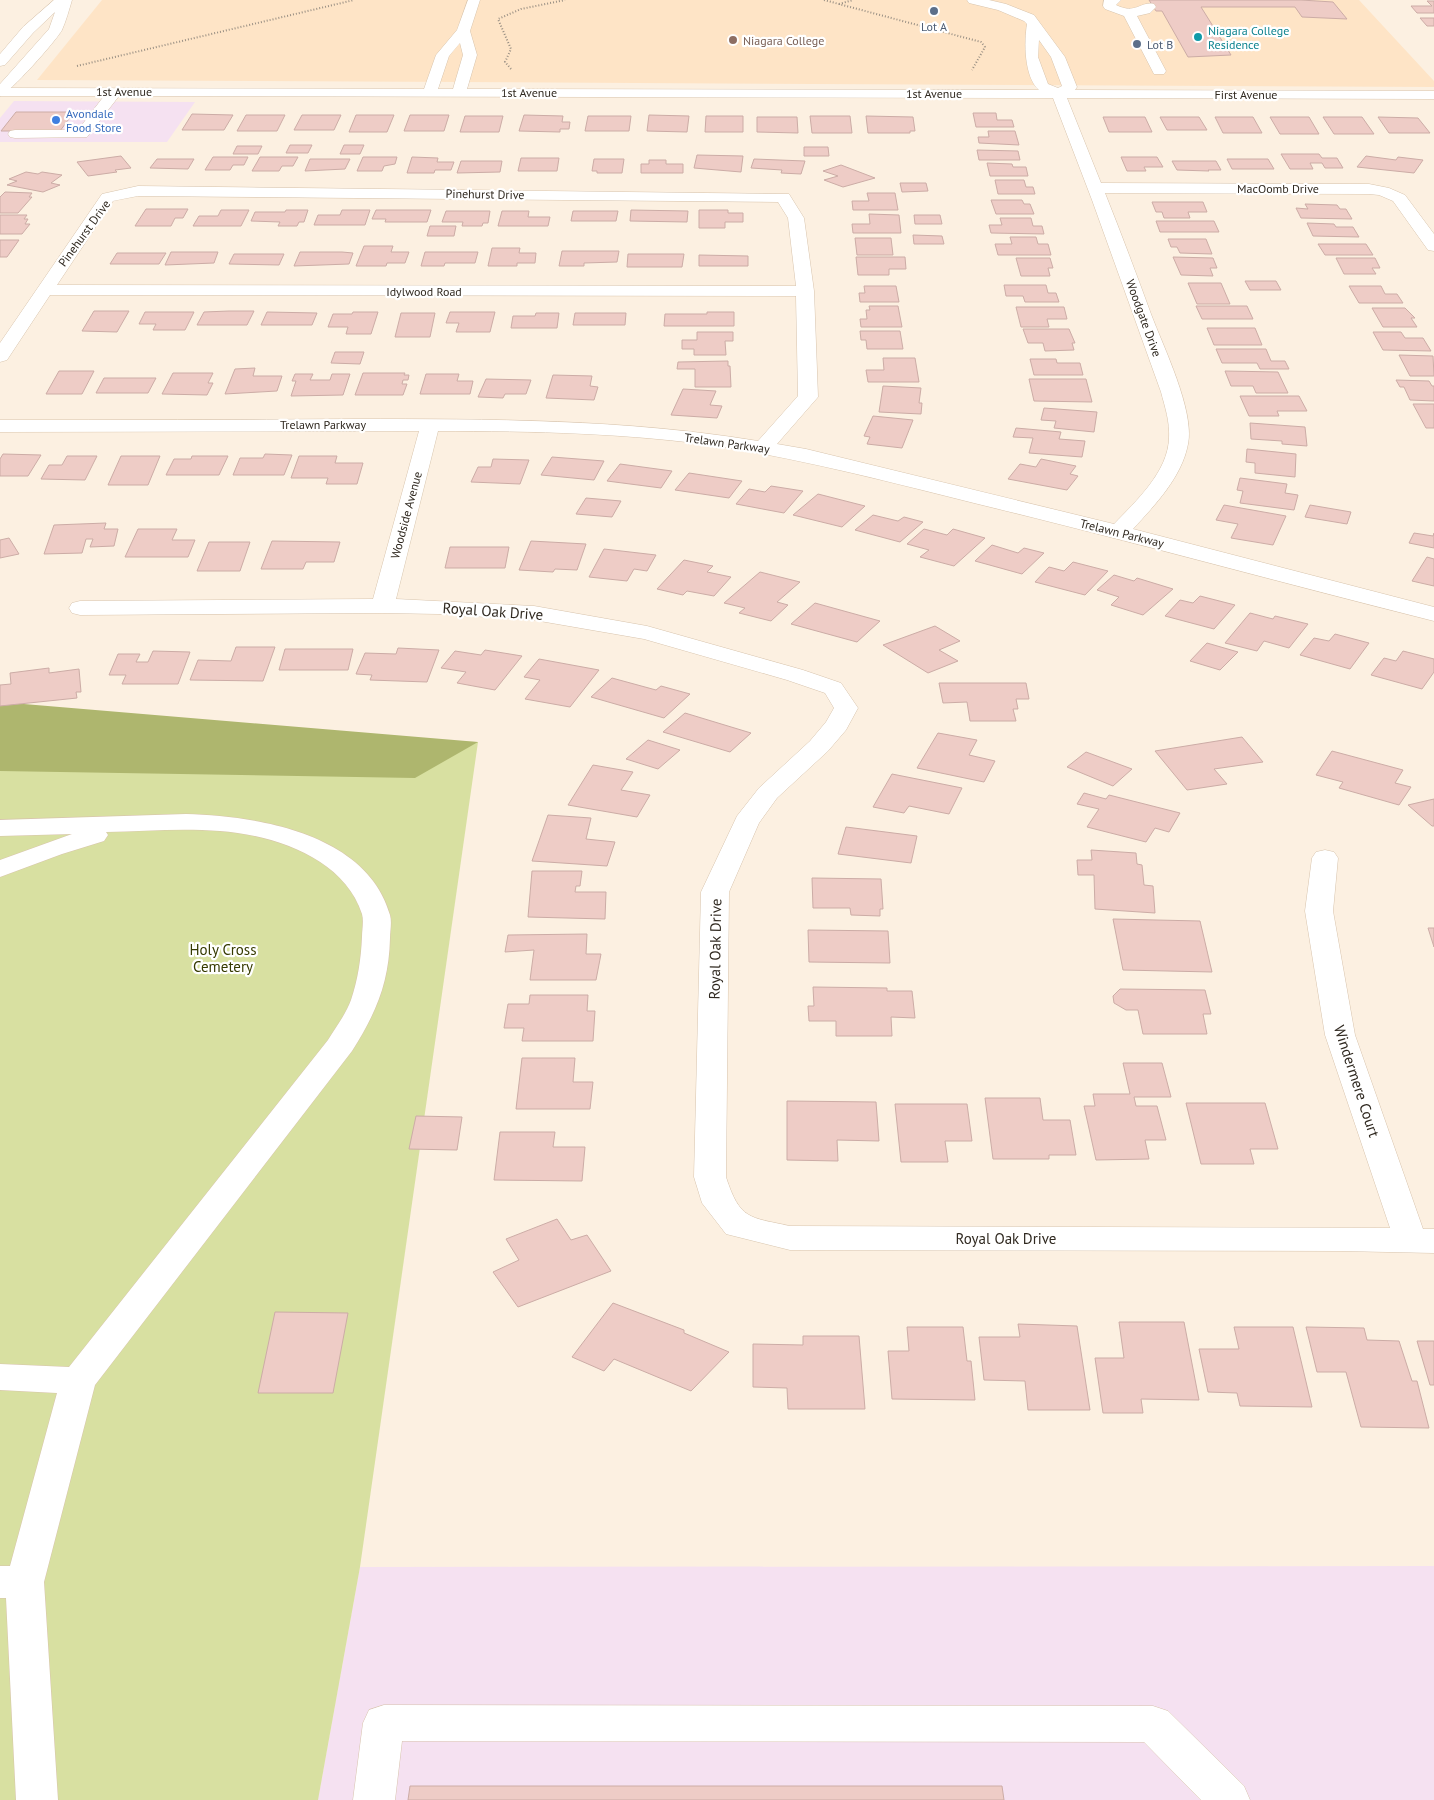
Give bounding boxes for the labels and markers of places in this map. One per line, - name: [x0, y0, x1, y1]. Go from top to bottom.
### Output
- marker: Lot A: [928, 5, 940, 17]
- place label: Lot A: [921, 19, 947, 34]
- place label: Niagara College Residence: [1208, 23, 1289, 52]
- marker: Niagara College Residence: [1192, 31, 1204, 43]
- place label: Niagara College: [743, 33, 824, 48]
- marker: Niagara College: [727, 34, 739, 46]
- place label: Lot B: [1147, 37, 1173, 52]
- marker: Lot B: [1131, 38, 1143, 50]
- place label: Avondale Food Store: [66, 106, 122, 135]
- marker: Avondale Food Store: [50, 114, 62, 126]

